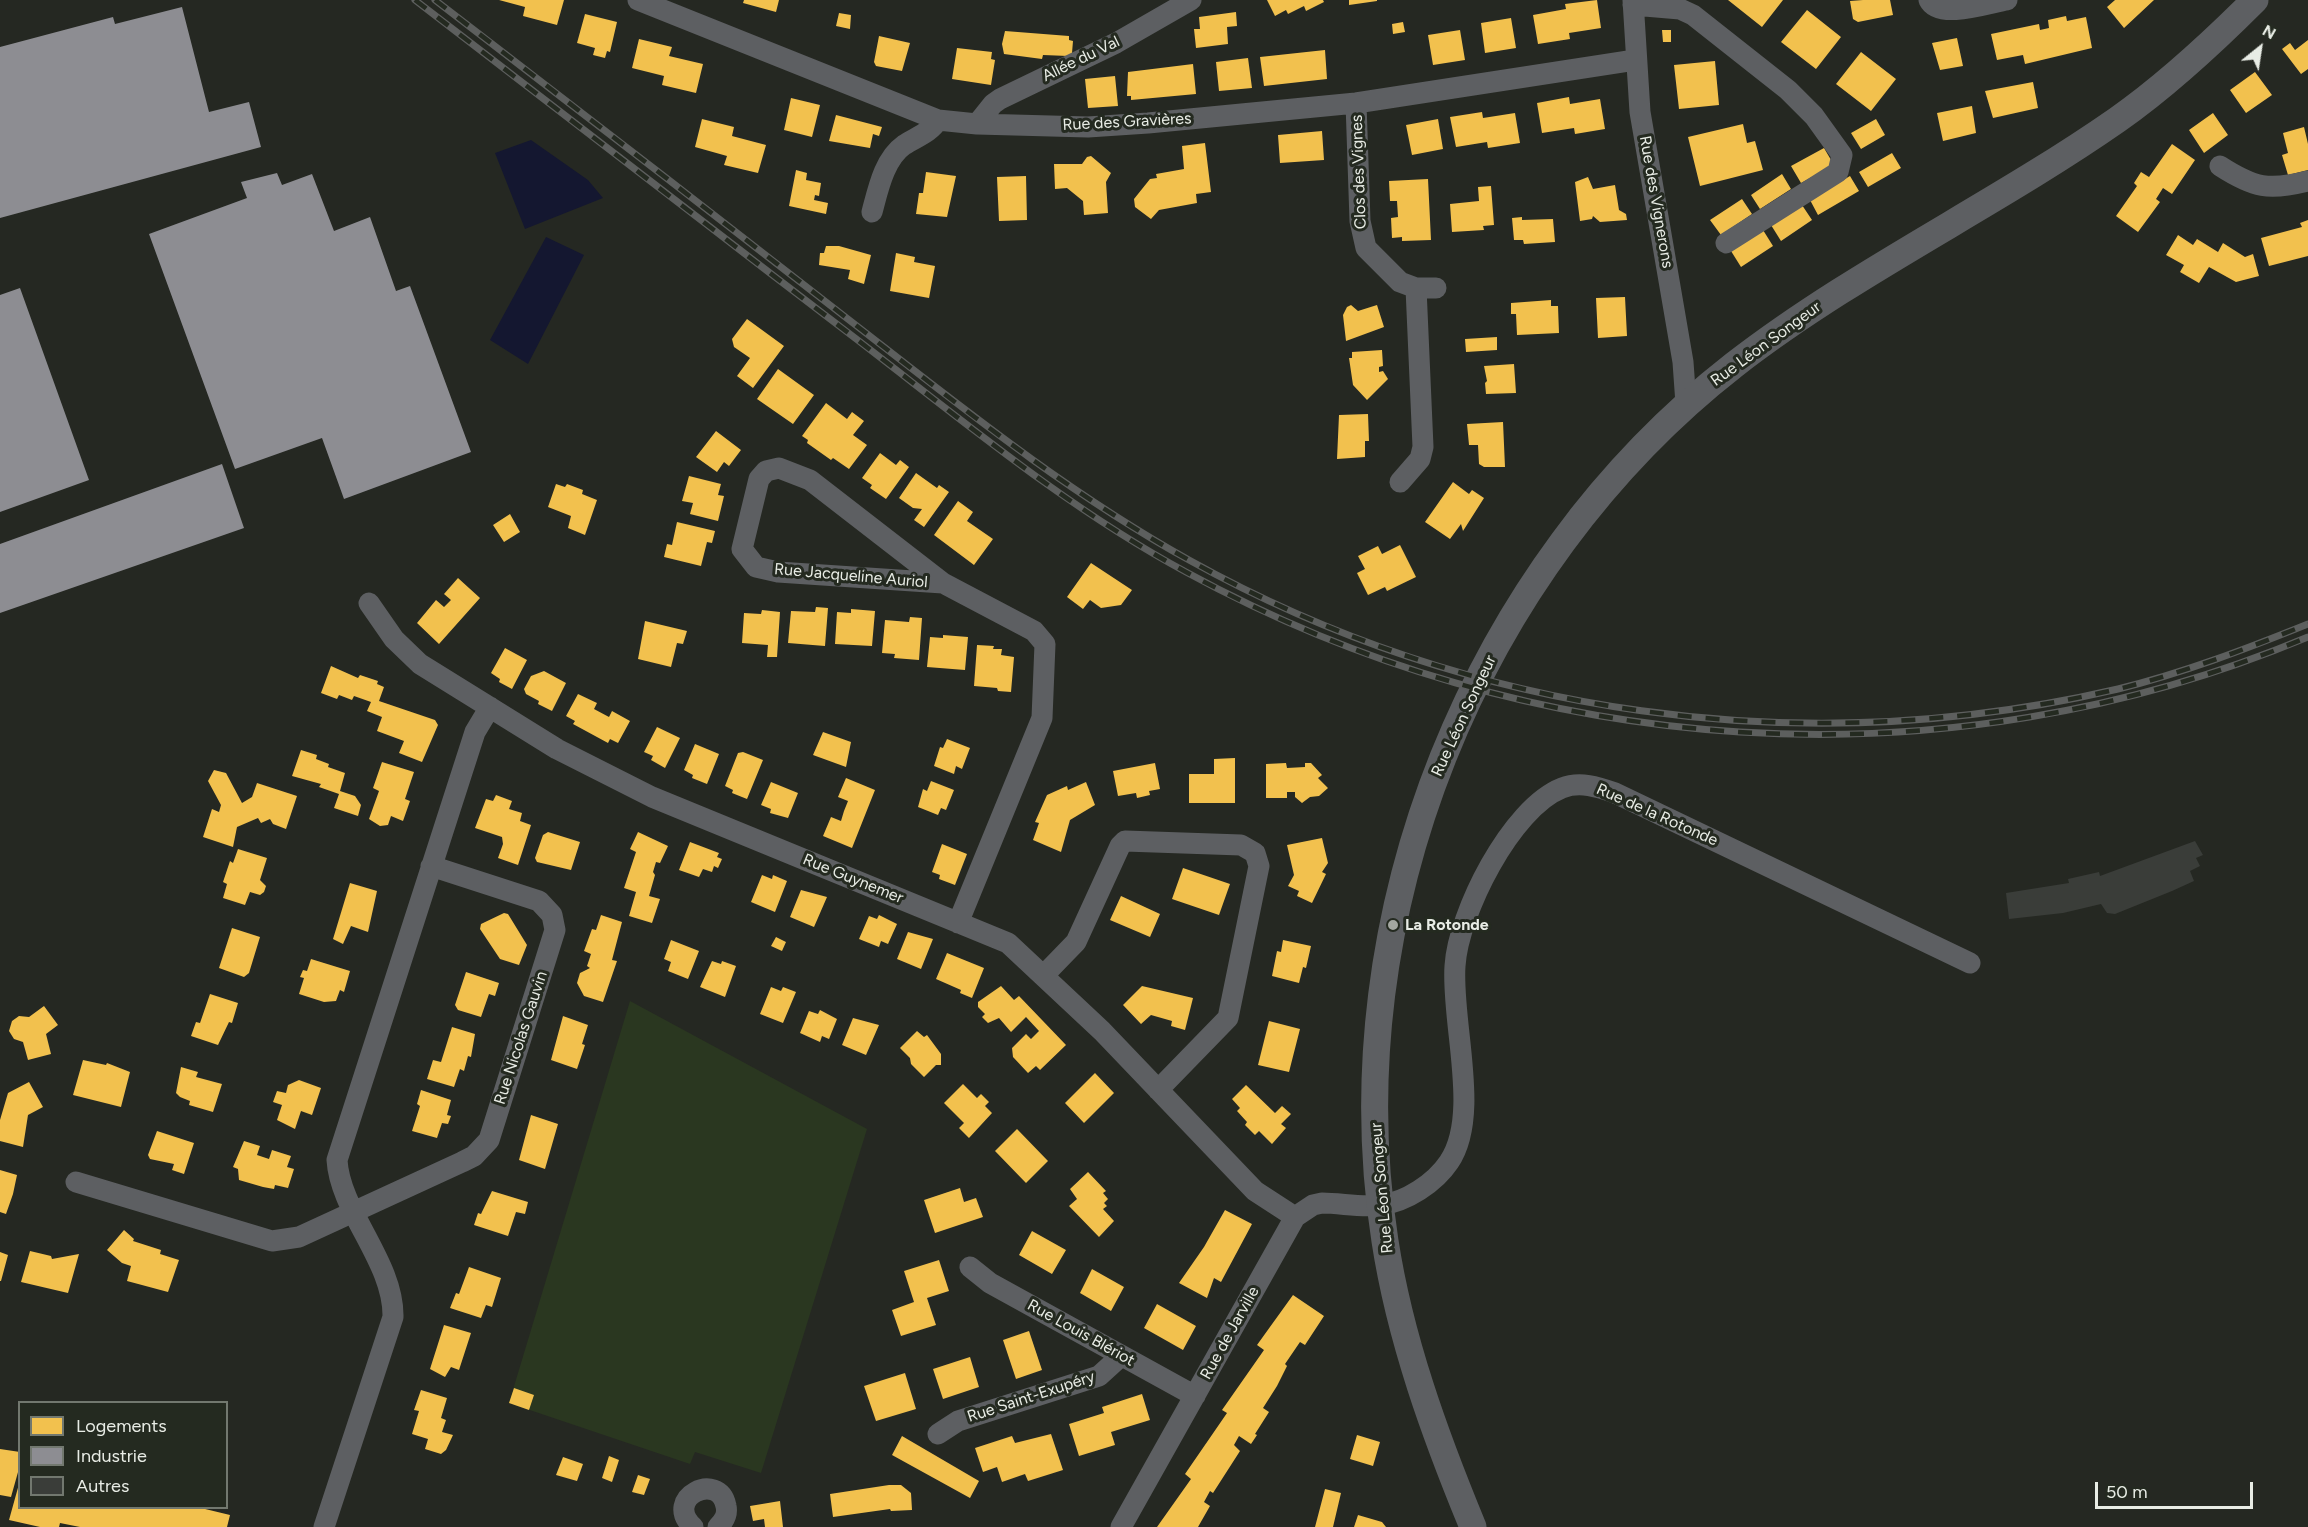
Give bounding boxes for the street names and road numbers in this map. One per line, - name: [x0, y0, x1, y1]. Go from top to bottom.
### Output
- street label: Allée du Val: [1039, 32, 1123, 86]
- street label: Rue des Gravières: [1062, 109, 1192, 135]
- street label: Clos des Vignes: [1347, 114, 1371, 230]
- street label: Rue des Vignerons: [1635, 134, 1677, 270]
- street label: Rue Léon Songeur: [1707, 298, 1825, 390]
- street label: Rue Jacqueline Auriol: [773, 560, 929, 592]
- street label: Rue Léon Songeur: [1428, 652, 1500, 780]
- street label: Rue de la Rotonde: [1593, 780, 1721, 850]
- street label: Rue Guynemer: [800, 850, 906, 908]
- street label: Rue Nicolas Gauvin: [490, 969, 552, 1107]
- street label: Rue Léon Songeur: [1367, 1122, 1397, 1254]
- street label: Rue de Jarville: [1197, 1283, 1263, 1383]
- street label: Rue Louis Blériot: [1024, 1296, 1138, 1370]
- street label: Rue Saint-Exupéry: [965, 1367, 1097, 1427]

